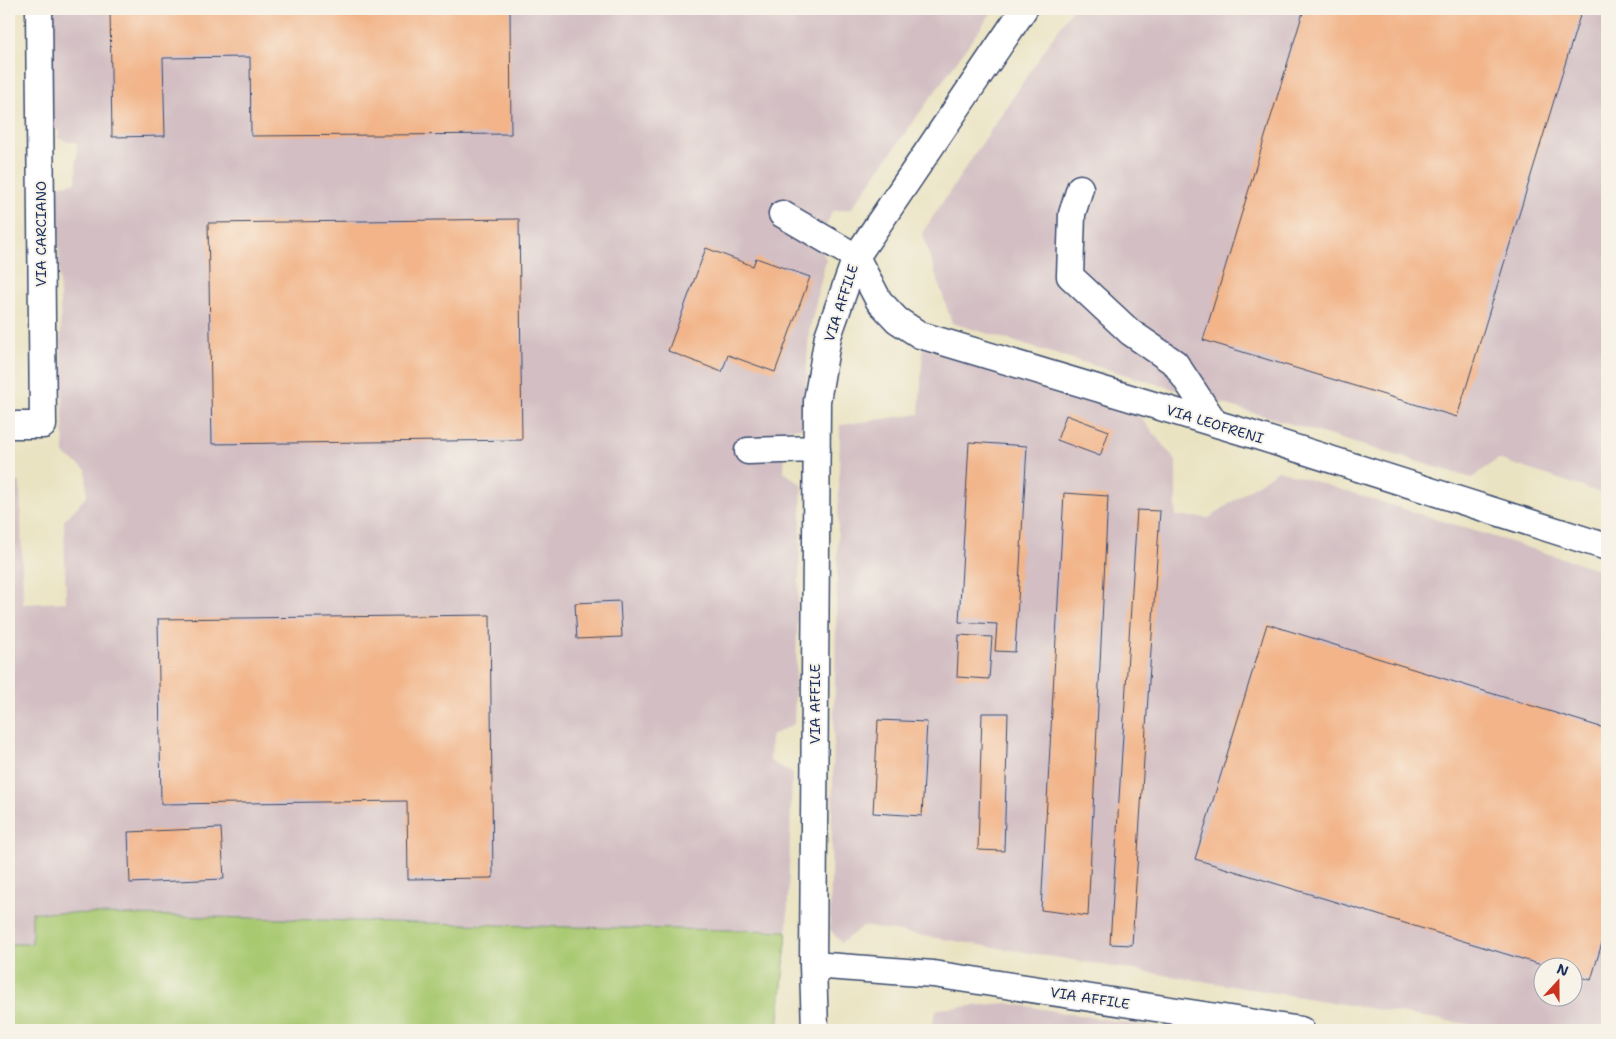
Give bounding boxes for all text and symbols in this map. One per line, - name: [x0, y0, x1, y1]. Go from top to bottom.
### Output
- street label: VIA CARCIANO: [32, 181, 50, 287]
- street label: VIA AFFILE: [820, 262, 862, 344]
- street label: VIA LEOFRENI: [1164, 401, 1266, 447]
- street label: VIA AFFILE: [806, 663, 824, 744]
- north arrow: [1534, 956, 1584, 1006]
- text: N: [1554, 959, 1571, 980]
- street label: VIA AFFILE: [1049, 983, 1131, 1013]

